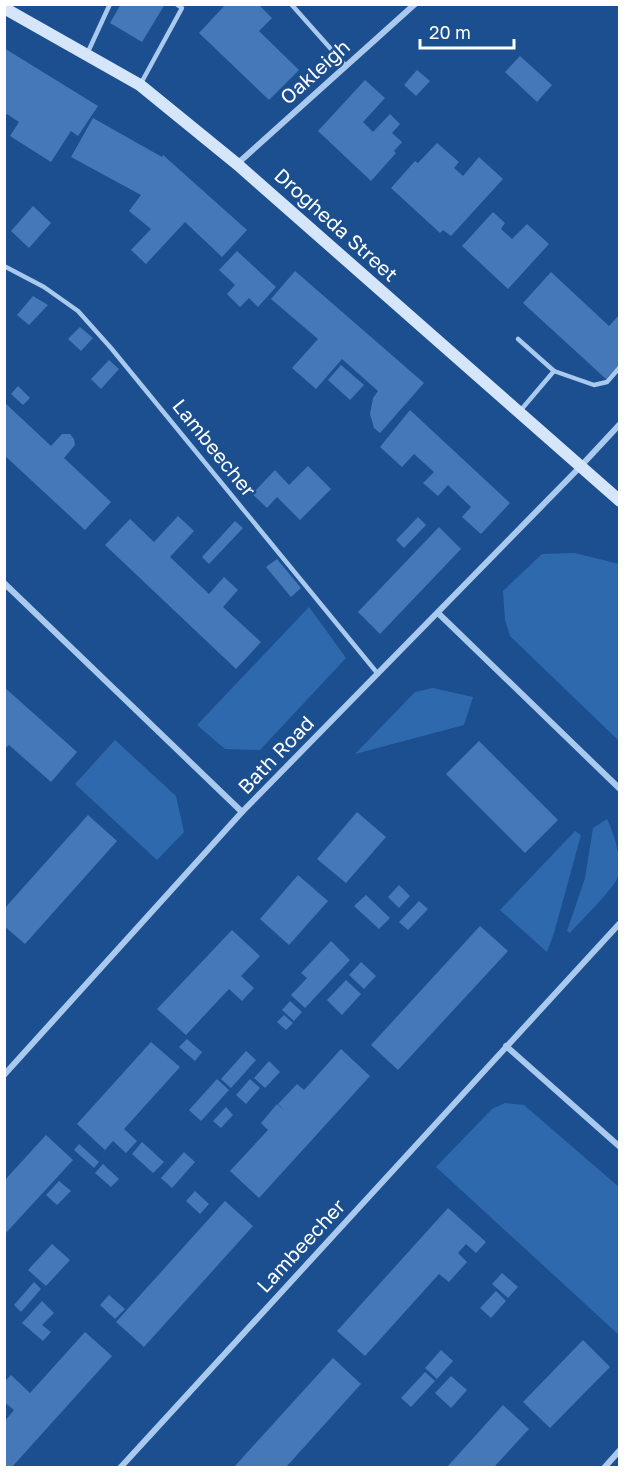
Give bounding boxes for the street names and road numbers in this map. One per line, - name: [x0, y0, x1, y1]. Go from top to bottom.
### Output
- street label: Oakleigh: [275, 34, 354, 109]
- street label: Drogheda Street: [270, 163, 403, 286]
- street label: Lambeecher: [168, 394, 262, 501]
- street label: Bath Road: [232, 710, 318, 798]
- street label: Lambeecher: [251, 1194, 350, 1297]

